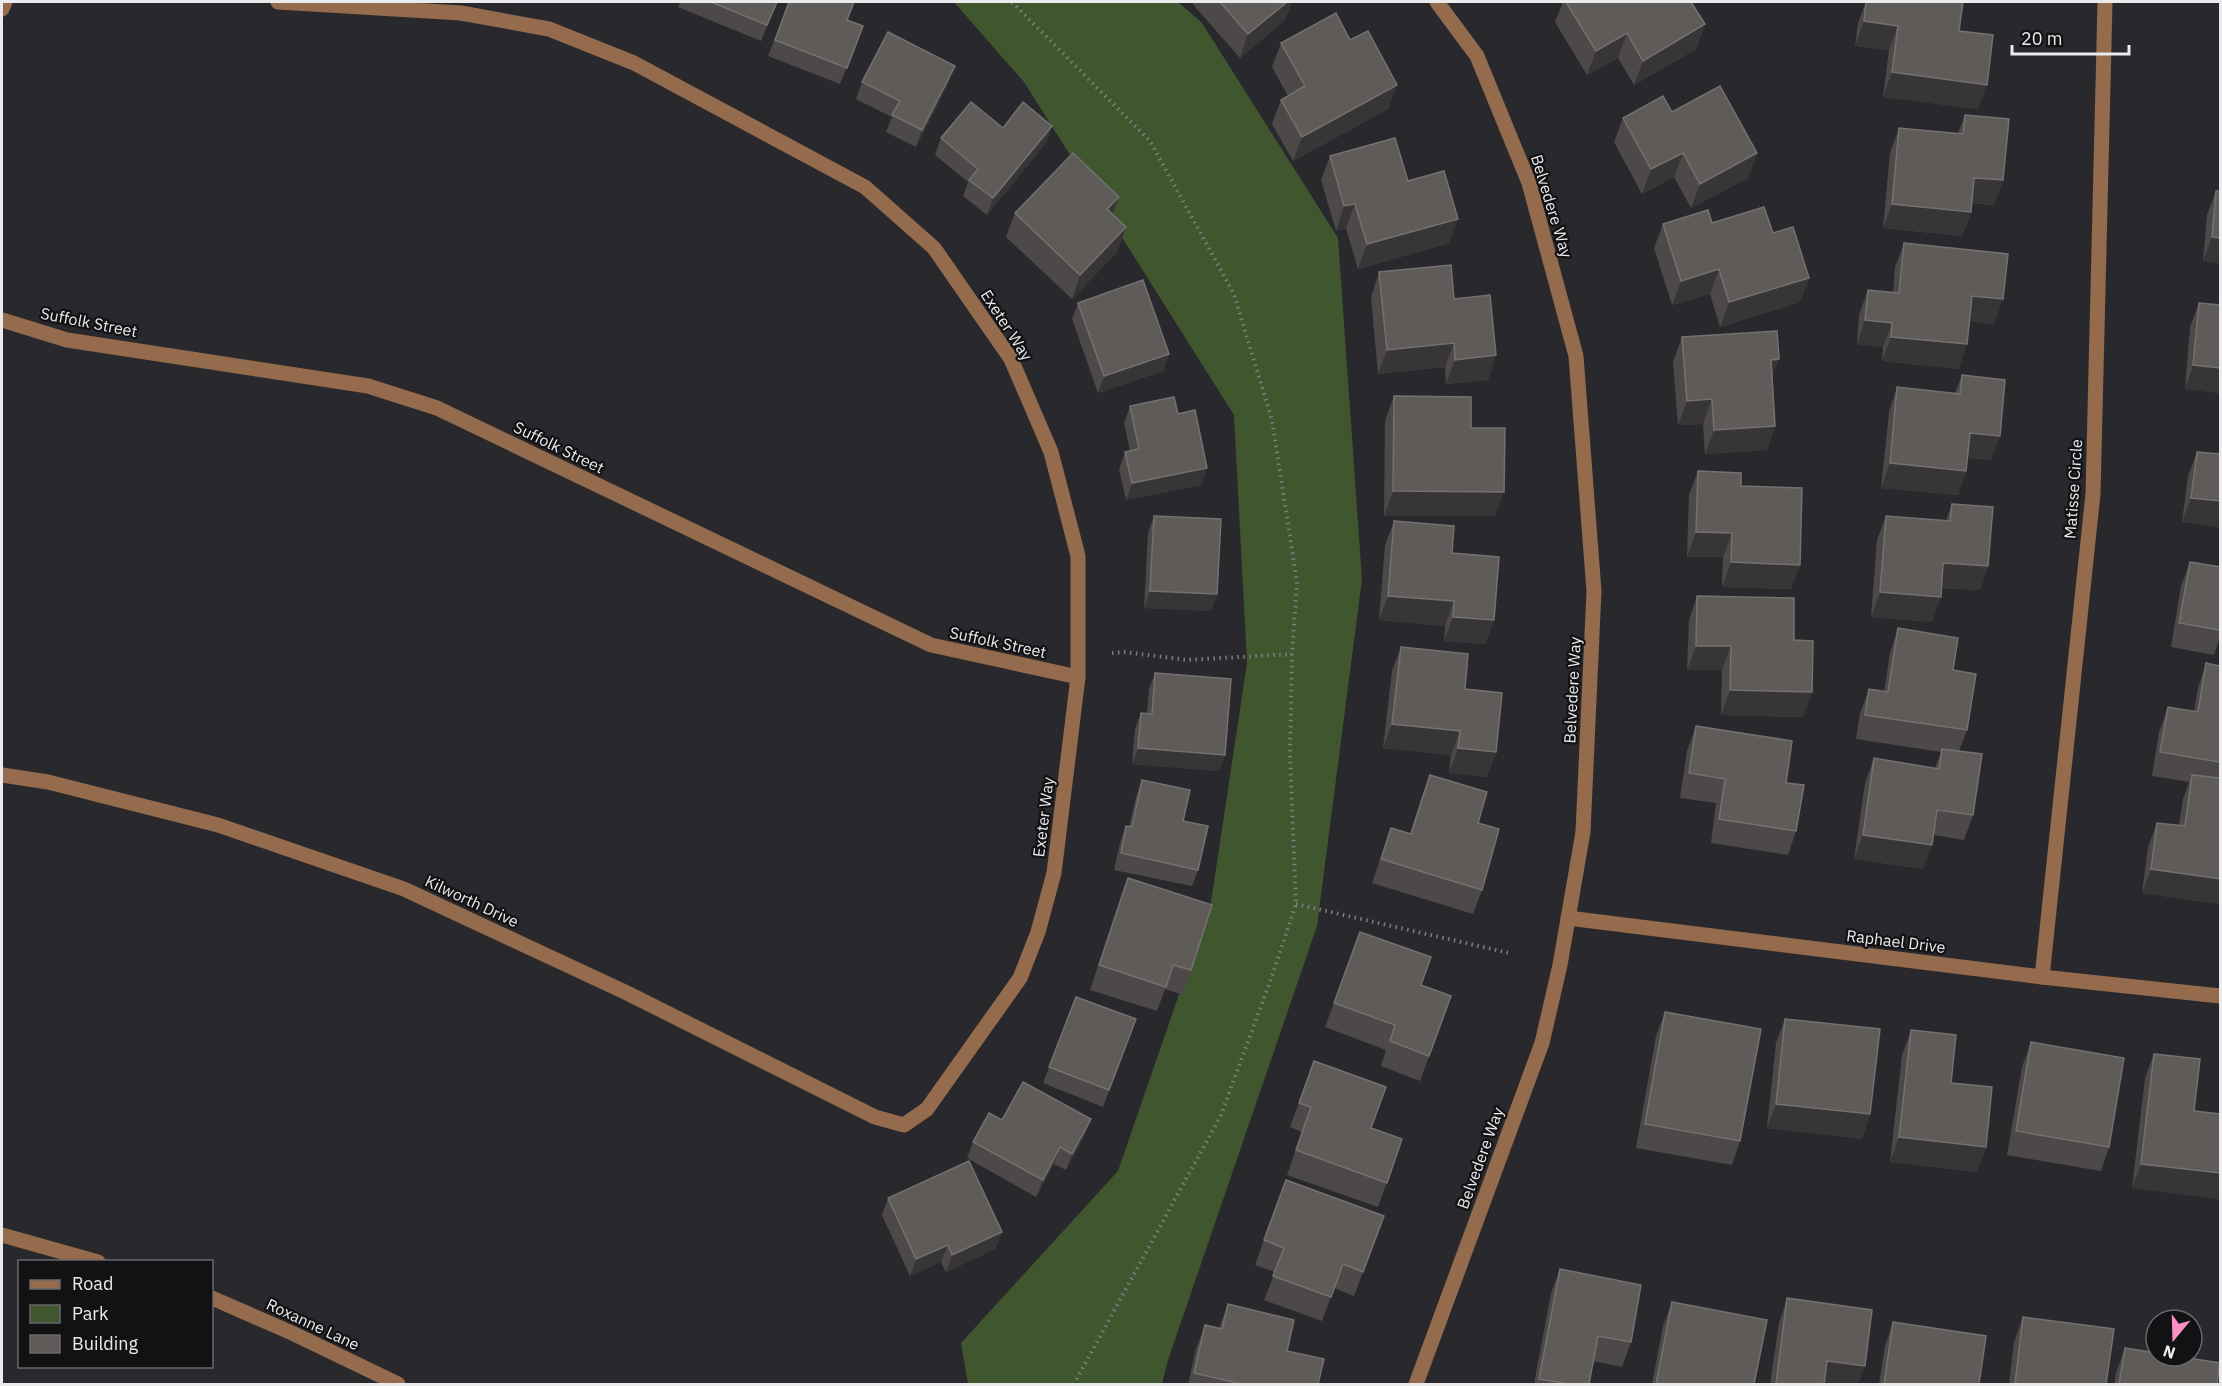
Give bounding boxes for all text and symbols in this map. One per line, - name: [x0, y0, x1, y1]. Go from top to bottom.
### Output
- scale bar: [2012, 18, 2129, 56]
- text: 20 m: [2021, 27, 2063, 50]
- street label: Belvedere Way: [1527, 152, 1577, 260]
- street label: Exeter Way: [977, 286, 1037, 364]
- street label: Suffolk Street: [39, 303, 139, 341]
- street label: Suffolk Street: [511, 417, 607, 477]
- street label: Matisse Circle: [2060, 438, 2086, 540]
- street label: Suffolk Street: [948, 622, 1048, 662]
- street label: Belvedere Way: [1559, 636, 1585, 744]
- street label: Exeter Way: [1028, 776, 1058, 858]
- street label: Kilworth Drive: [422, 871, 522, 932]
- street label: Raphael Drive: [1845, 925, 1947, 957]
- street label: Belvedere Way: [1452, 1104, 1508, 1212]
- legend: [18, 1260, 213, 1368]
- text: Road: [72, 1272, 113, 1295]
- street label: Roxanne Lane: [263, 1294, 363, 1354]
- text: Park: [72, 1302, 109, 1325]
- north arrow: [2144, 1308, 2204, 1368]
- text: Building: [72, 1332, 139, 1355]
- text: N: [2160, 1341, 2178, 1364]

